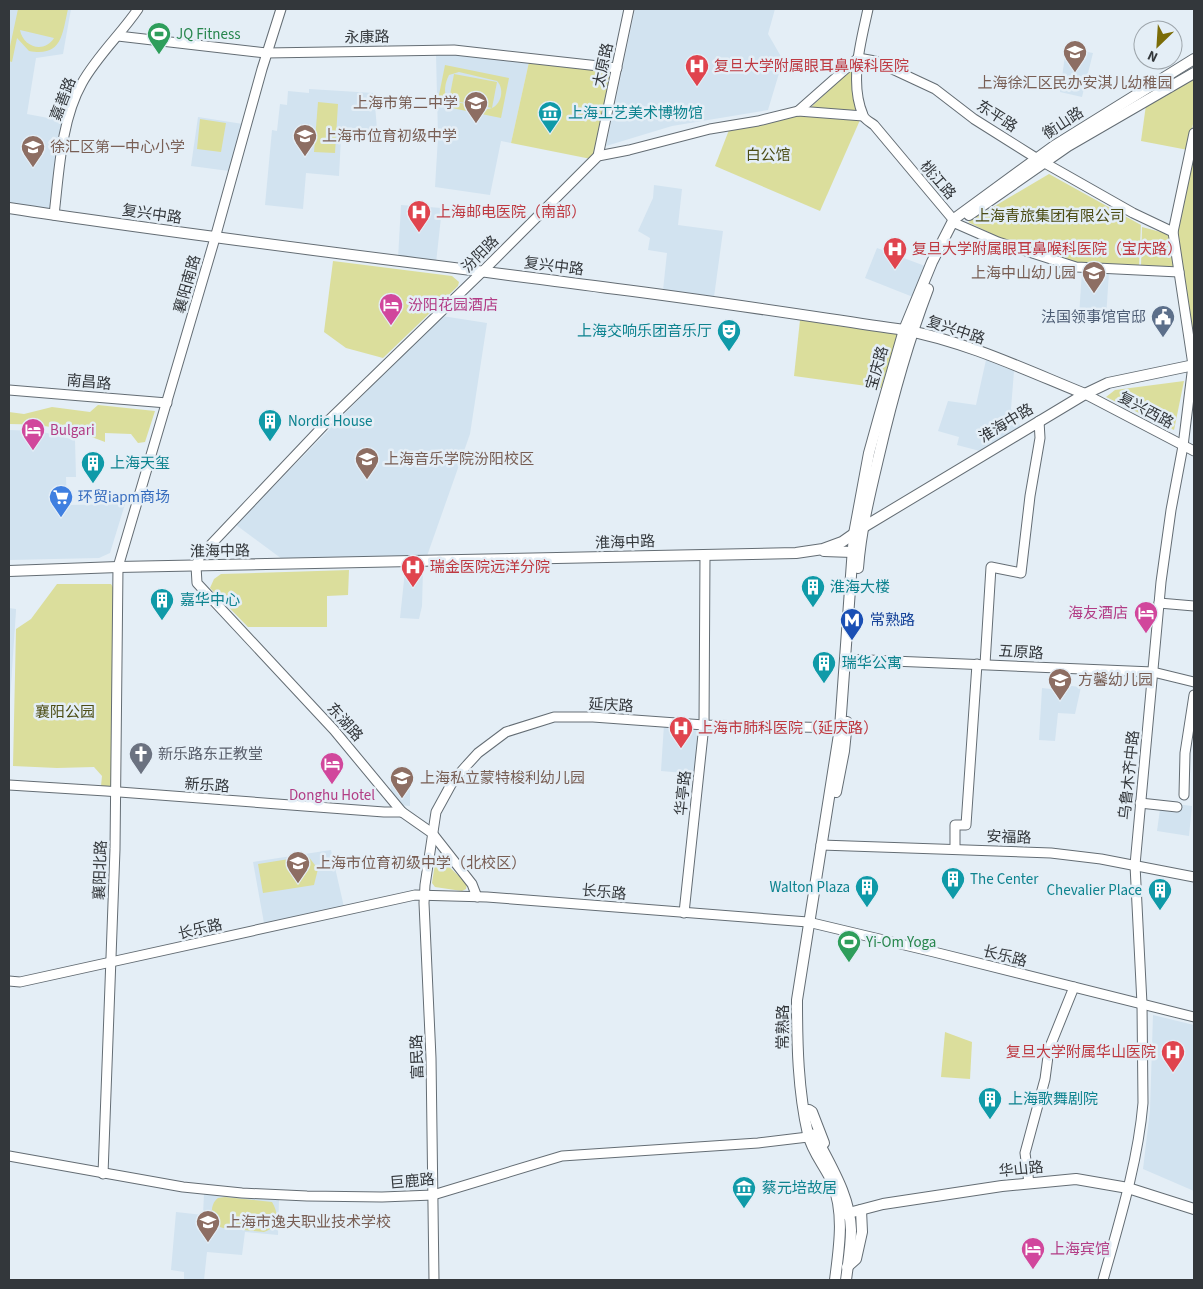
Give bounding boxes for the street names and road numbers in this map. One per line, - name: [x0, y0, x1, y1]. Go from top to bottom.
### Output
- street label: 永康路: [344, 27, 390, 48]
- street label: 太原路: [589, 41, 618, 89]
- street label: 嘉善路: [46, 74, 81, 124]
- street label: 东平路: [972, 95, 1021, 137]
- street label: 衡山路: [1039, 102, 1088, 144]
- street label: 桃江路: [915, 156, 960, 204]
- street label: 复兴中路: [121, 200, 183, 229]
- street label: 汾阳路: [457, 231, 504, 278]
- street label: 襄阳南路: [169, 252, 206, 316]
- street label: 复兴中路: [523, 252, 585, 281]
- street label: 复兴中路: [924, 311, 988, 350]
- street label: 宝庆路: [861, 344, 894, 393]
- street label: 南昌路: [66, 370, 112, 395]
- street label: 复兴西路: [1114, 387, 1177, 434]
- street label: 淮海中路: [975, 399, 1037, 448]
- street label: 淮海中路: [595, 531, 655, 554]
- street label: 淮海中路: [190, 540, 250, 563]
- street label: 五原路: [998, 641, 1044, 664]
- street label: 延庆路: [588, 694, 634, 717]
- street label: 东湖路: [322, 699, 367, 746]
- street label: 乌鲁木齐中路: [1114, 729, 1145, 821]
- street label: 华亭路: [671, 770, 696, 817]
- street label: 新乐路: [184, 773, 230, 798]
- street label: 安福路: [986, 826, 1032, 849]
- street label: 襄阳北路: [89, 840, 112, 900]
- street label: 长乐路: [581, 880, 627, 905]
- street label: 长乐路: [176, 914, 224, 945]
- street label: 长乐路: [980, 941, 1029, 972]
- street label: 常熟路: [773, 1004, 794, 1050]
- street label: 富民路: [406, 1034, 429, 1080]
- street label: 华山路: [998, 1157, 1045, 1182]
- street label: 巨鹿路: [389, 1169, 435, 1194]

